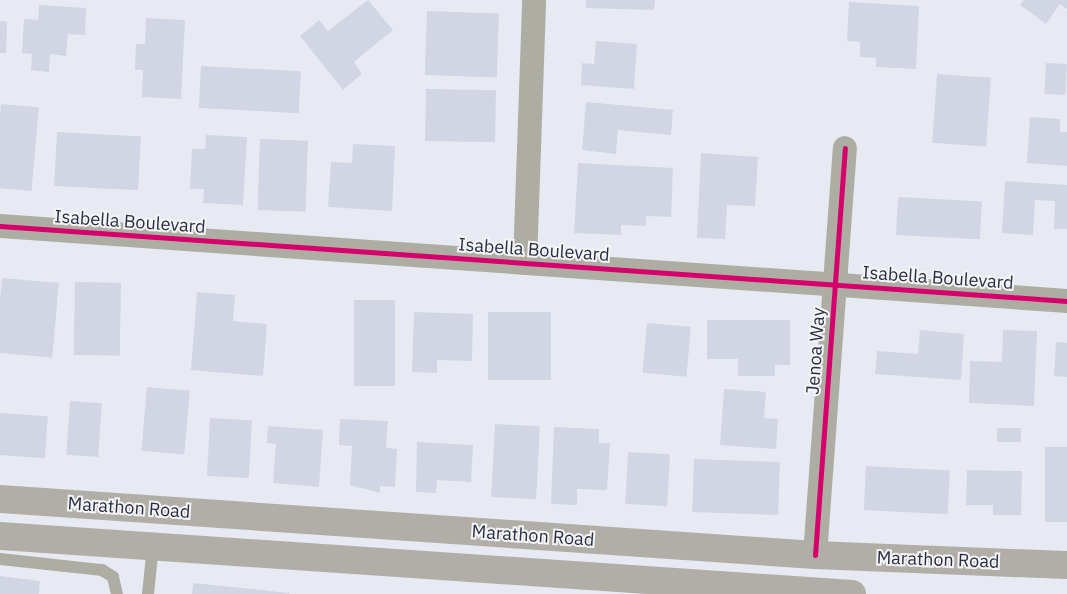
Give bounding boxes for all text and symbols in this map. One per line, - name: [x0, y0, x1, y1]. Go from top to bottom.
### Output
- street label: Isabella Boulevard: [54, 206, 206, 238]
- street label: Isabella Boulevard: [458, 234, 610, 266]
- street label: Isabella Boulevard: [862, 262, 1014, 294]
- street label: Jenoa Way: [802, 307, 830, 395]
- street label: Marathon Road: [67, 493, 191, 523]
- street label: Marathon Road: [471, 521, 595, 551]
- street label: Marathon Road: [876, 547, 1000, 573]

